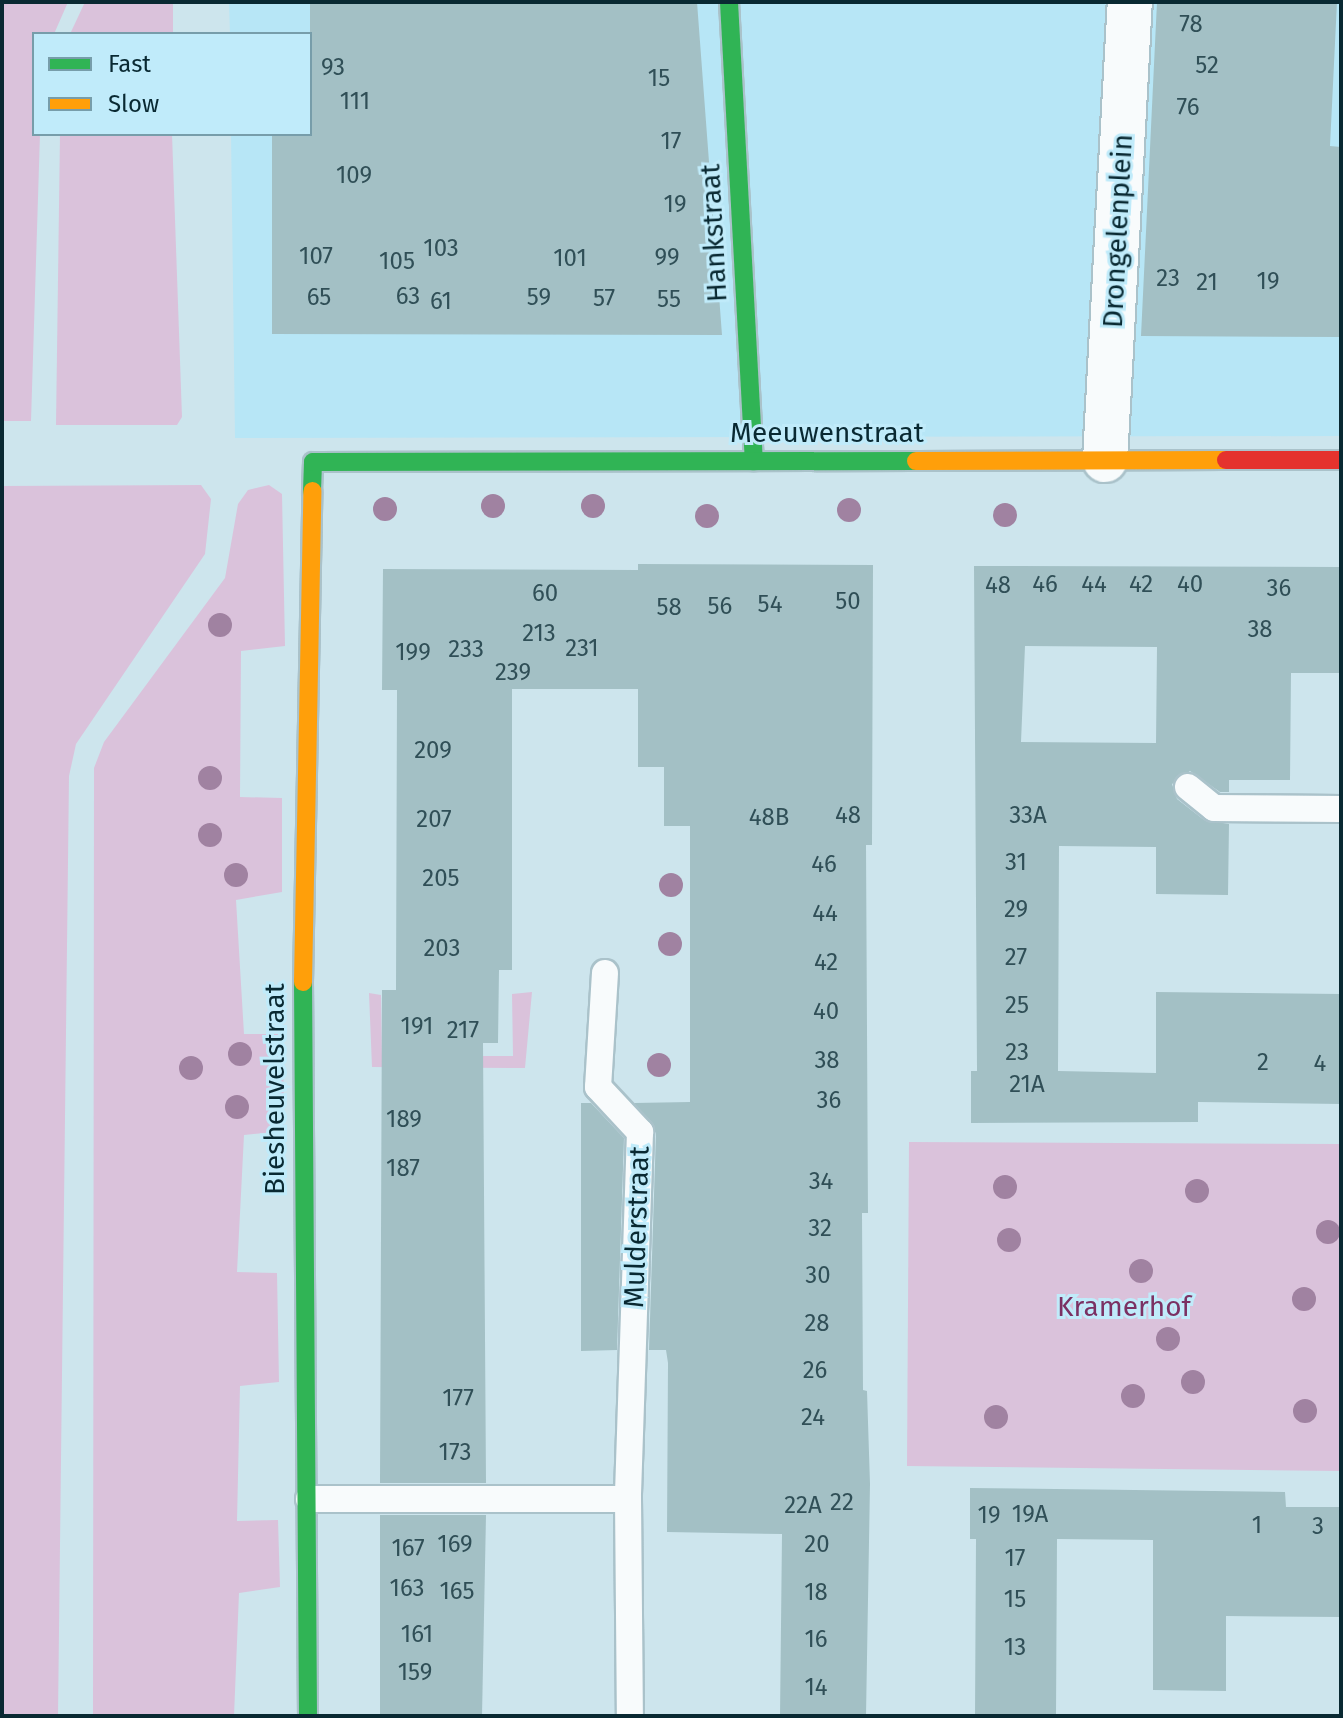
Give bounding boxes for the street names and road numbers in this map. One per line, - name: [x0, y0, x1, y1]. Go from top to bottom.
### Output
- street label: Drongelenplein: [1096, 133, 1140, 329]
- street label: Hankstraat: [694, 163, 734, 303]
- street label: Meeuwenstraat: [730, 416, 924, 450]
- street label: Biesheuvelstraat: [258, 983, 292, 1195]
- street label: Mulderstraat: [617, 1145, 657, 1309]

